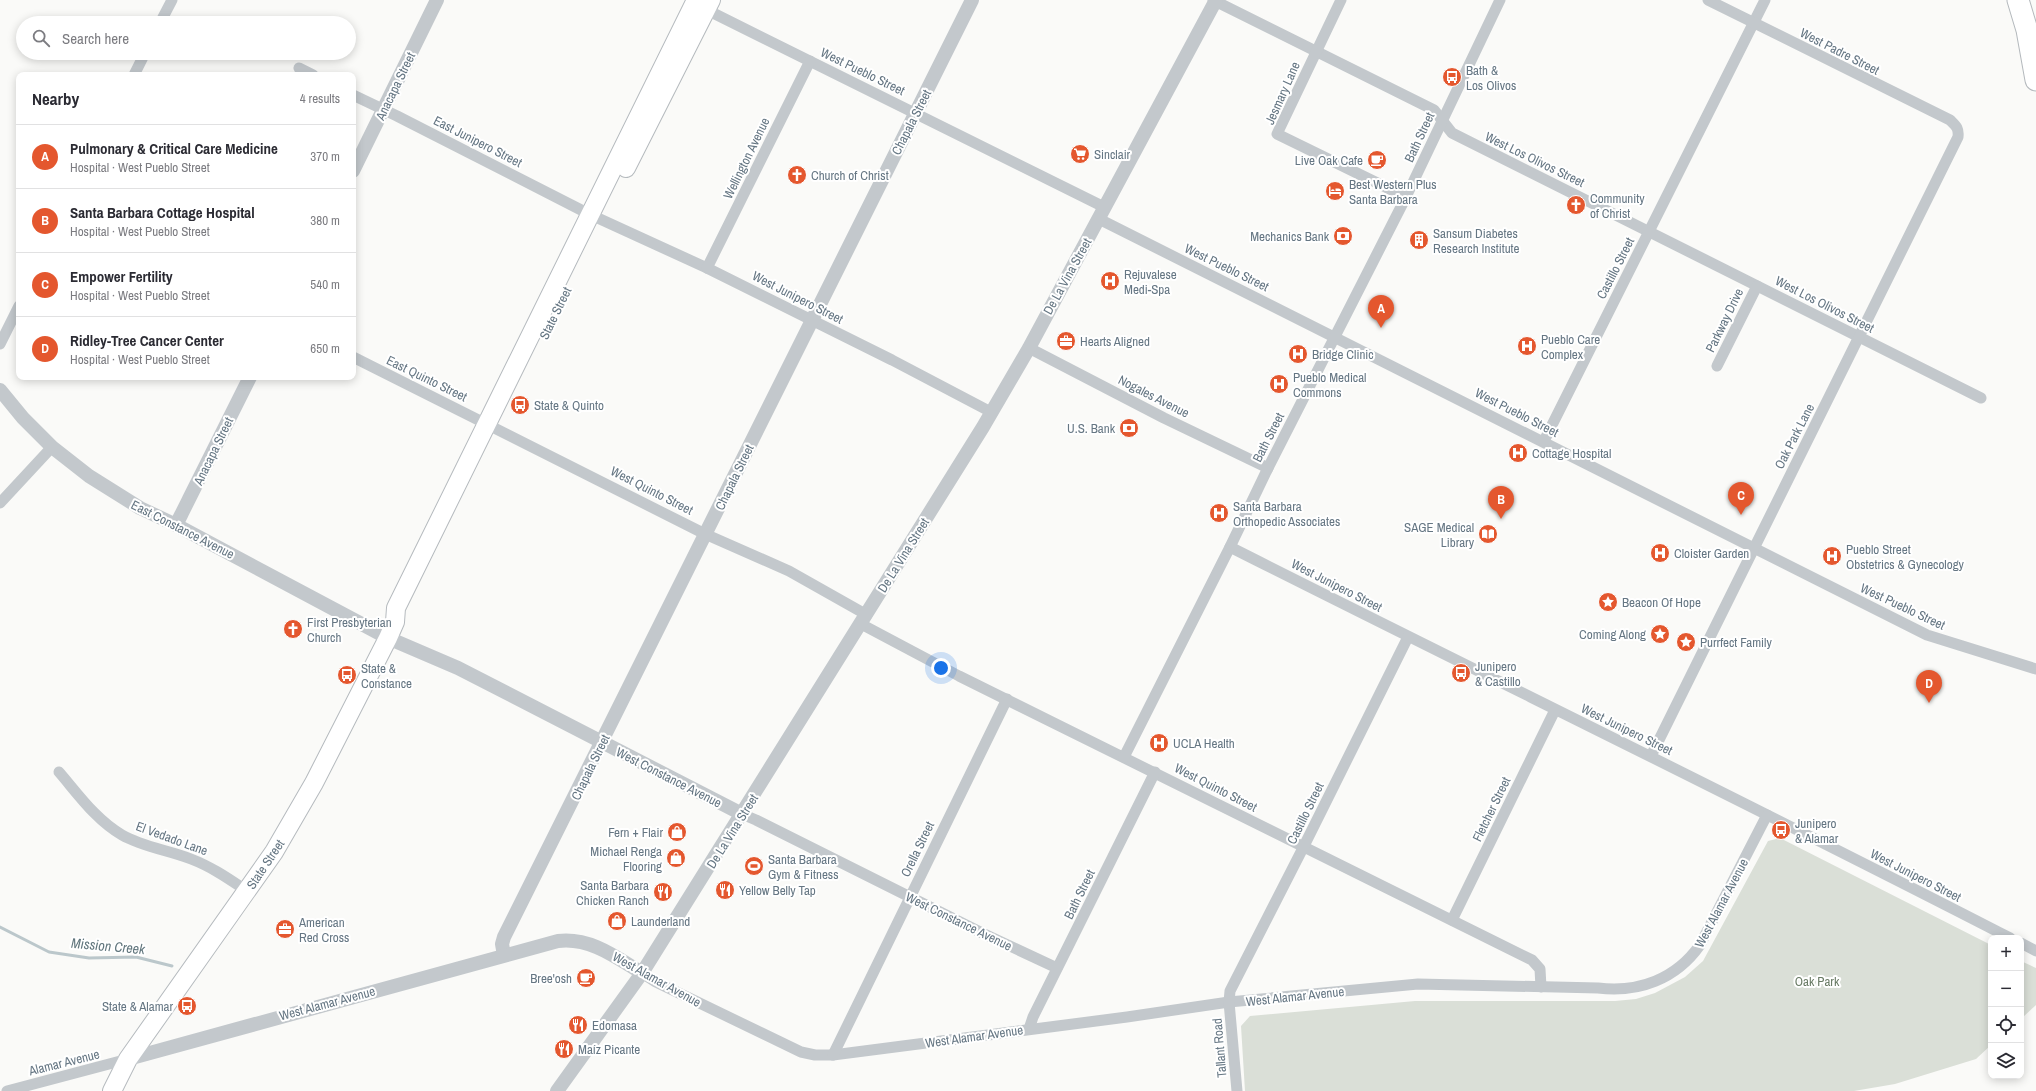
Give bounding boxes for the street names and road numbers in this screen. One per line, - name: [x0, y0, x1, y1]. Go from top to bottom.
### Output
- street label: West Padre Street: [1797, 24, 1882, 79]
- street label: West Pueblo Street: [818, 44, 908, 99]
- street label: Anacapa Street: [371, 49, 419, 124]
- street label: Jesmary Lane: [1261, 59, 1304, 127]
- street label: Chapala Street: [888, 87, 935, 158]
- street label: Bath Street: [1400, 109, 1438, 165]
- street label: East Junipero Street: [431, 112, 525, 171]
- street label: Wellington Avenue: [719, 115, 774, 202]
- street label: West Los Olivos Street: [1482, 128, 1587, 191]
- street label: De La Vina Street: [1040, 235, 1095, 317]
- street label: Castillo Street: [1593, 235, 1638, 302]
- street label: West Pueblo Street: [1182, 240, 1272, 295]
- street label: West Junipero Street: [749, 267, 846, 328]
- street label: West Los Olivos Street: [1772, 272, 1877, 337]
- street label: State Street: [535, 284, 575, 342]
- street label: Parkway Drive: [1702, 285, 1747, 355]
- street label: East Quinto Street: [384, 352, 470, 405]
- street label: Nogales Avenue: [1115, 371, 1192, 422]
- street label: West Pueblo Street: [1472, 384, 1561, 441]
- street label: Oak Park Lane: [1771, 401, 1818, 472]
- street label: Bath Street: [1249, 410, 1288, 465]
- street label: Anacapa Street: [189, 414, 237, 489]
- street label: Chapala Street: [711, 442, 758, 513]
- street label: West Quinto Street: [608, 462, 696, 519]
- street label: East Constance Avenue: [128, 496, 237, 563]
- street label: De La Vina Street: [874, 515, 933, 596]
- street label: West Junipero Street: [1288, 555, 1385, 616]
- street label: West Pueblo Street: [1858, 579, 1948, 634]
- street label: West Junipero Street: [1578, 700, 1675, 759]
- street label: Chapala Street: [567, 732, 614, 803]
- street label: West Constance Avenue: [613, 743, 725, 811]
- street label: West Quinto Street: [1172, 759, 1260, 816]
- street label: Fletcher Street: [1468, 774, 1514, 844]
- street label: Castillo Street: [1283, 779, 1328, 847]
- street label: De La Vina Street: [703, 791, 762, 872]
- street label: El Vedado Lane: [134, 818, 210, 859]
- street label: Orella Street: [897, 819, 938, 880]
- street label: State Street: [243, 836, 288, 892]
- street label: West Junipero Street: [1867, 845, 1964, 906]
- street label: West Alamar Avenue: [1691, 856, 1752, 951]
- street label: Bath Street: [1060, 866, 1099, 922]
- street label: West Constance Avenue: [903, 888, 1015, 955]
- street label: West Alamar Avenue: [610, 948, 704, 1011]
- street label: West Alamar Avenue: [277, 982, 377, 1024]
- street label: West Alamar Avenue: [1245, 983, 1345, 1010]
- street label: Tallant Road: [1208, 1018, 1231, 1078]
- street label: West Alamar Avenue: [924, 1021, 1024, 1052]
- street label: Alamar Avenue: [26, 1045, 101, 1080]

